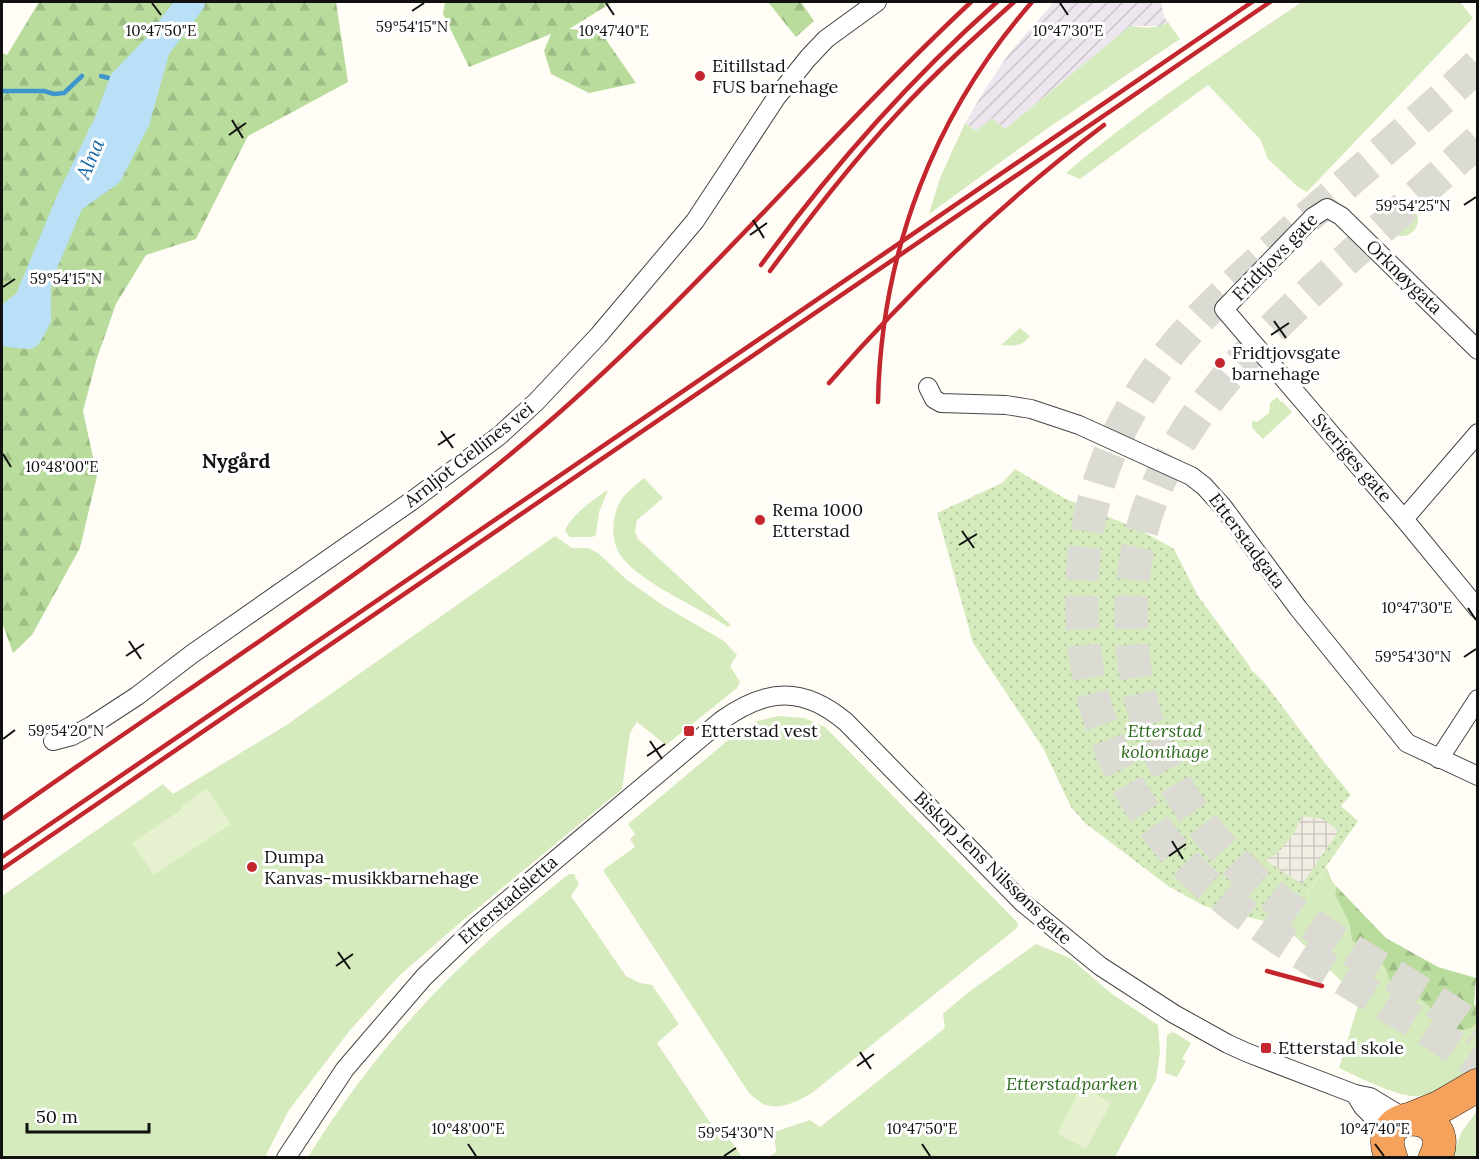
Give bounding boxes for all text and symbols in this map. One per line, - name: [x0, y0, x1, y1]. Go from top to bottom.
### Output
- text: 59°54'15"N: [376, 17, 448, 36]
- text: 10°47'50"E: [126, 21, 196, 40]
- text: 10°47'40"E: [579, 21, 649, 40]
- text: 10°47'30"E: [1033, 21, 1103, 40]
- place label: Eitillstad FUS barnehage: [712, 54, 839, 98]
- marker: Eitillstad FUS barnehage: [693, 69, 707, 83]
- water label: Alna: [70, 135, 109, 184]
- text: 59°54'25"N: [1375, 196, 1451, 215]
- street label: Fridtjovs gate: [1227, 208, 1322, 305]
- street label: Orknøygata: [1361, 234, 1447, 319]
- text: 59°54'15"N: [30, 269, 102, 288]
- place label: Fridtjovsgate barnehage: [1232, 341, 1341, 385]
- marker: Fridtjovsgate barnehage: [1213, 356, 1227, 370]
- street label: Arnljot Gellines vei: [399, 397, 538, 513]
- street label: Sveriges gate: [1308, 409, 1397, 507]
- district label: Nygård: [202, 448, 270, 473]
- text: 10°48'00"E: [25, 457, 99, 476]
- street label: Etterstadgata: [1204, 488, 1291, 593]
- place label: Rema 1000 Etterstad: [772, 498, 863, 542]
- marker: Rema 1000 Etterstad: [753, 513, 767, 527]
- text: 10°47'30"E: [1382, 598, 1452, 617]
- text: 59°54'30"N: [1375, 647, 1451, 666]
- place label: Etterstad vest: [701, 719, 818, 742]
- park label: Etterstad kolonihage: [1121, 719, 1209, 763]
- text: 59°54'20"N: [28, 721, 104, 740]
- marker: Etterstad vest: [682, 724, 696, 738]
- street label: Biskop Jens Nilssøns gate: [910, 786, 1077, 949]
- place label: Dumpa Kanvas-musikkbarnehage: [264, 845, 479, 889]
- street label: Etterstadsletta: [453, 850, 562, 949]
- marker: Dumpa Kanvas-musikkbarnehage: [245, 860, 259, 874]
- place label: Etterstad skole: [1278, 1036, 1404, 1059]
- marker: Etterstad skole: [1259, 1041, 1273, 1055]
- park label: Etterstadparken: [1006, 1072, 1138, 1095]
- scale bar: [27, 1096, 148, 1134]
- text: 50 m: [36, 1105, 78, 1128]
- text: 10°48'00"E: [431, 1119, 505, 1138]
- text: 10°47'50"E: [887, 1119, 957, 1138]
- text: 10°47'40"E: [1340, 1119, 1410, 1138]
- text: 59°54'30"N: [698, 1123, 774, 1142]

